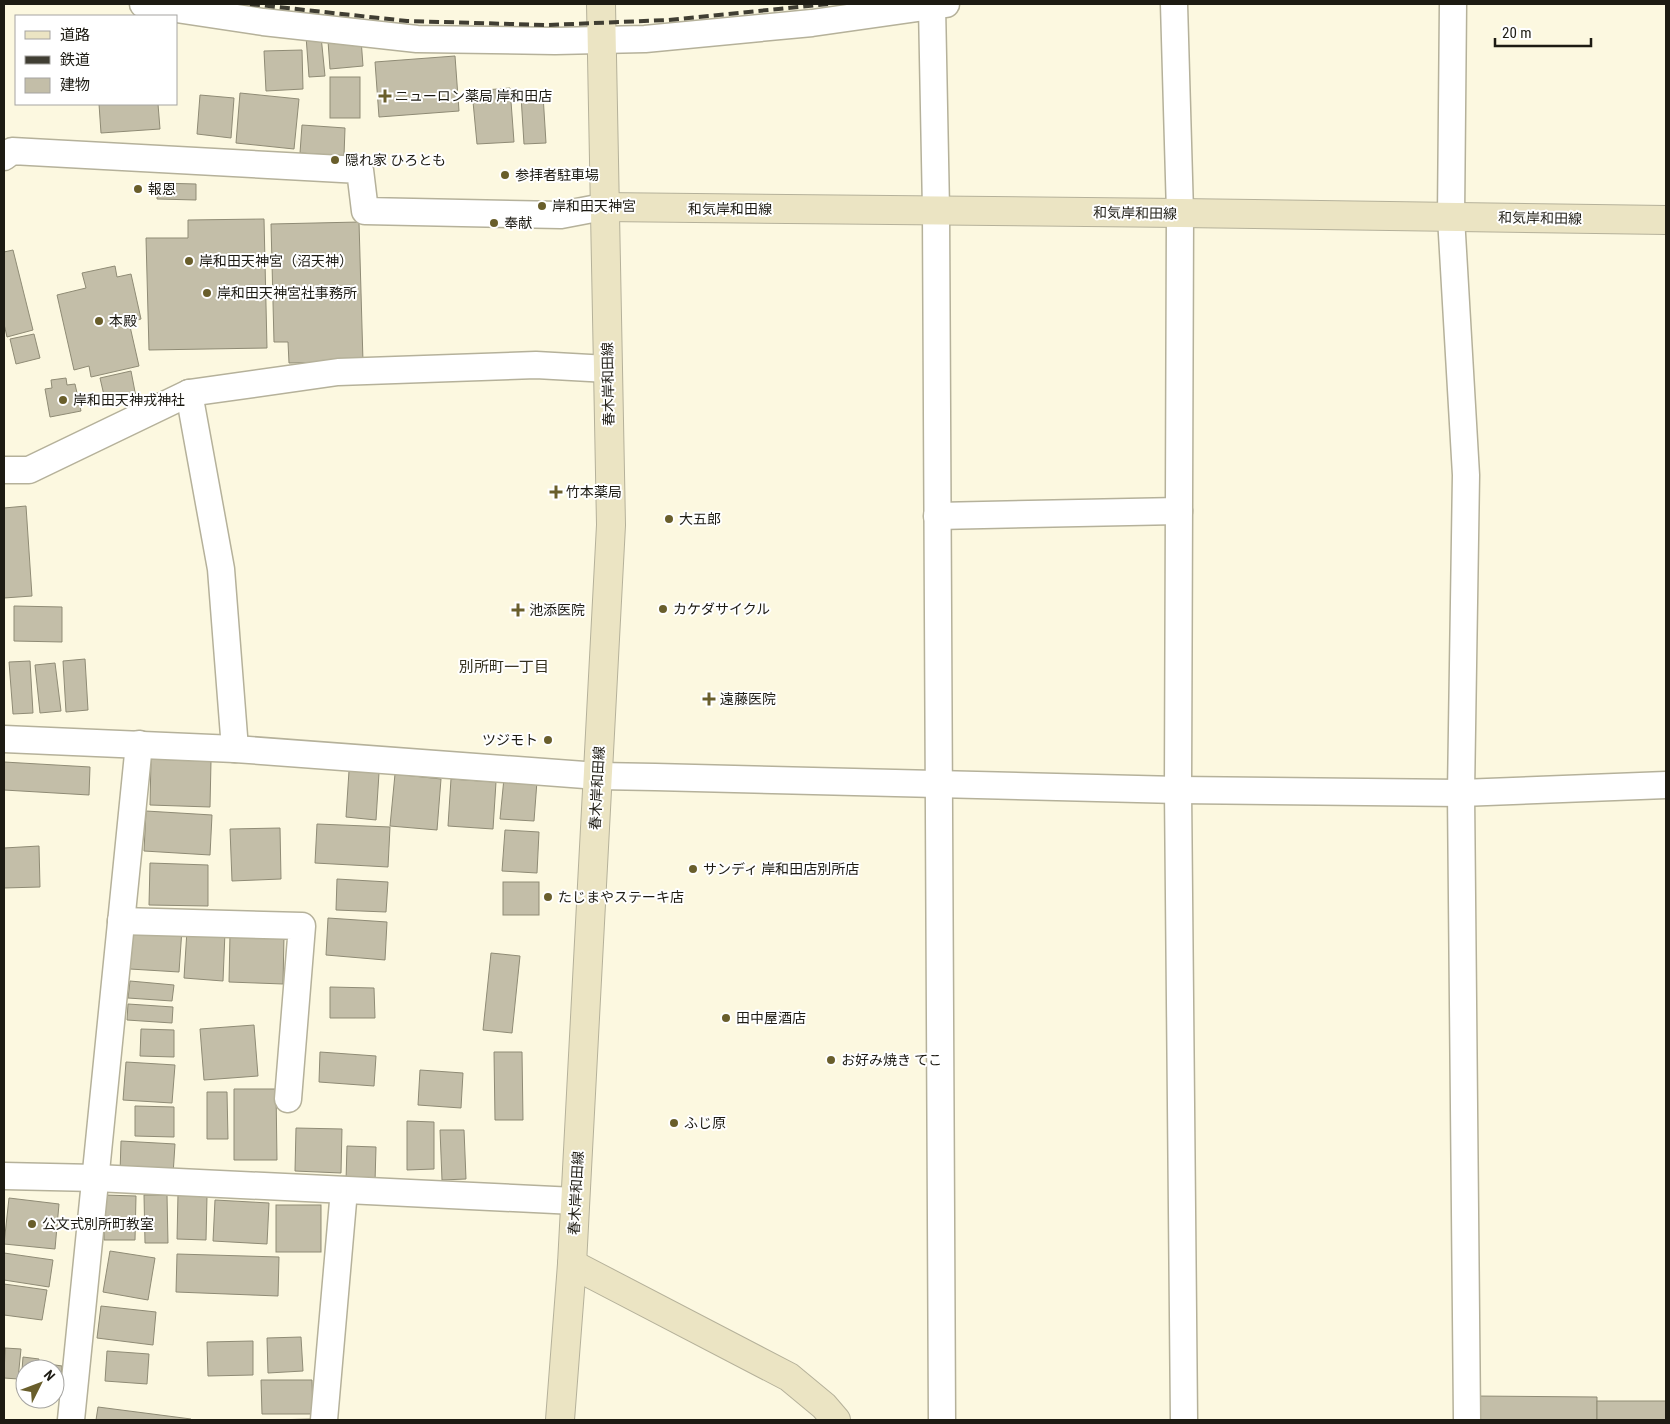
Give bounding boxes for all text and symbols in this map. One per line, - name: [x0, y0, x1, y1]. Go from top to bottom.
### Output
- legend: [15, 15, 178, 105]
- scale bar: [1495, 15, 1591, 47]
- text: 20 m: [1502, 24, 1532, 42]
- text: 道路: [60, 26, 90, 44]
- text: 鉄道: [60, 51, 90, 69]
- text: 建物: [60, 76, 90, 94]
- place label: ニューロン薬局 岸和田店: [395, 88, 552, 104]
- marker: ニューロン薬局 岸和田店: [379, 90, 391, 102]
- place label: 隠れ家 ひろとも: [345, 152, 446, 168]
- marker: 隠れ家 ひろとも: [329, 154, 341, 166]
- place label: 参拝者駐車場: [515, 167, 599, 183]
- marker: 参拝者駐車場: [499, 169, 511, 181]
- place label: 報恩: [148, 181, 176, 197]
- marker: 報恩: [132, 183, 144, 195]
- place label: 岸和田天神宮: [552, 198, 636, 214]
- marker: 岸和田天神宮: [536, 200, 548, 212]
- street label: 和気岸和田線: [688, 201, 772, 217]
- street label: 和気岸和田線: [1093, 204, 1177, 222]
- street label: 和気岸和田線: [1498, 209, 1582, 227]
- place label: 奉献: [504, 215, 532, 231]
- marker: 奉献: [488, 217, 500, 229]
- place label: 岸和田天神宮（沼天神）: [199, 253, 353, 269]
- marker: 岸和田天神宮（沼天神）: [183, 255, 195, 267]
- place label: 岸和田天神宮社事務所: [217, 285, 357, 301]
- marker: 岸和田天神宮社事務所: [201, 287, 213, 299]
- place label: 本殿: [109, 313, 137, 329]
- marker: 本殿: [93, 315, 105, 327]
- street label: 春木岸和田線: [599, 342, 617, 426]
- place label: 岸和田天神戎神社: [73, 392, 185, 408]
- marker: 岸和田天神戎神社: [57, 394, 69, 406]
- place label: 竹本薬局: [566, 484, 622, 500]
- marker: 竹本薬局: [550, 486, 562, 498]
- place label: 大五郎: [679, 511, 721, 527]
- marker: 大五郎: [663, 513, 675, 525]
- place label: カケダサイクル: [673, 601, 770, 617]
- place label: 池添医院: [529, 602, 585, 618]
- marker: 池添医院: [511, 603, 525, 617]
- marker: カケダサイクル: [657, 603, 669, 615]
- district label: 別所町一丁目: [459, 658, 549, 676]
- place label: 遠藤医院: [720, 691, 776, 707]
- marker: 遠藤医院: [702, 692, 716, 706]
- place label: ツジモト: [482, 732, 538, 748]
- marker: ツジモト: [542, 734, 554, 746]
- street label: 春木岸和田線: [587, 746, 607, 830]
- place label: サンディ 岸和田店別所店: [703, 861, 859, 877]
- marker: サンディ 岸和田店別所店: [687, 863, 699, 875]
- place label: たじまやステーキ店: [558, 889, 684, 905]
- marker: たじまやステーキ店: [542, 891, 554, 903]
- place label: 田中屋酒店: [736, 1010, 806, 1026]
- marker: 田中屋酒店: [720, 1012, 732, 1024]
- place label: お好み焼き てこ: [841, 1052, 942, 1068]
- marker: お好み焼き てこ: [825, 1054, 837, 1066]
- place label: ふじ原: [684, 1115, 726, 1131]
- marker: ふじ原: [668, 1117, 680, 1129]
- street label: 春木岸和田線: [566, 1151, 586, 1235]
- place label: 公文式別所町教室: [42, 1216, 154, 1232]
- marker: 公文式別所町教室: [26, 1218, 38, 1230]
- north arrow: [15, 1359, 65, 1409]
- text: N: [41, 1367, 58, 1384]

